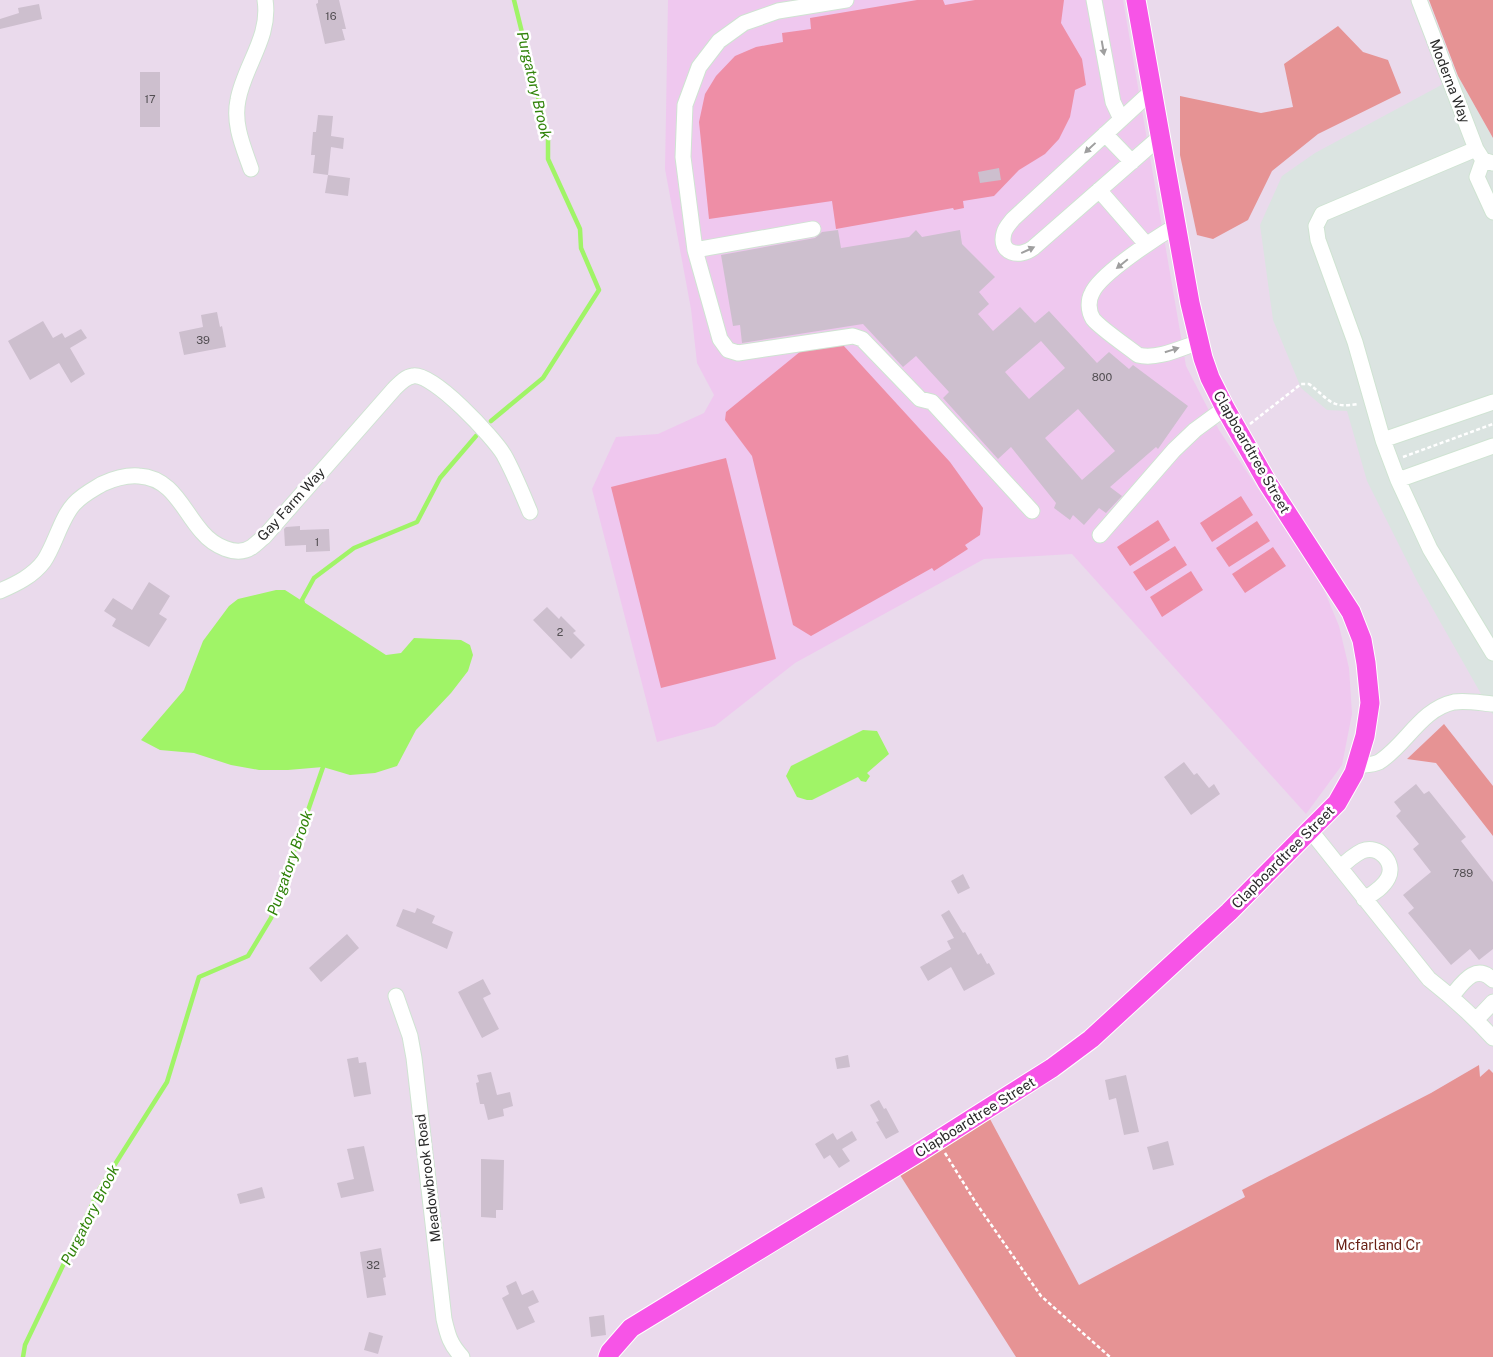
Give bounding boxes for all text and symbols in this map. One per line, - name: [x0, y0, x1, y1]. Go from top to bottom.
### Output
- house number: 16: [325, 10, 337, 22]
- water label: Purgatory Brook: [514, 29, 555, 141]
- street label: Moderna Way: [1427, 37, 1474, 126]
- one-way arrow: [1099, 40, 1107, 56]
- house number: 17: [144, 93, 156, 105]
- one-way arrow: [1084, 142, 1096, 154]
- one-way arrow: [1020, 246, 1035, 254]
- one-way arrow: [1116, 258, 1129, 269]
- house number: 39: [196, 334, 210, 346]
- one-way arrow: [1165, 346, 1180, 354]
- house number: 800: [1092, 371, 1112, 383]
- street label: Clapboardtree Street: [1210, 388, 1294, 516]
- street label: Gay Farm Way: [254, 464, 328, 544]
- house number: 1: [315, 536, 319, 548]
- house number: 2: [557, 626, 564, 638]
- street label: Clapboardtree Street: [1228, 802, 1338, 912]
- water label: Purgatory Brook: [264, 807, 316, 917]
- house number: 789: [1453, 867, 1473, 879]
- street label: Clapboardtree Street: [912, 1074, 1038, 1160]
- street label: Meadowbrook Road: [412, 1113, 444, 1243]
- water label: Purgatory Brook: [57, 1161, 122, 1268]
- park label: Mcfarland Cr: [1335, 1237, 1421, 1253]
- house number: 32: [366, 1259, 380, 1271]

